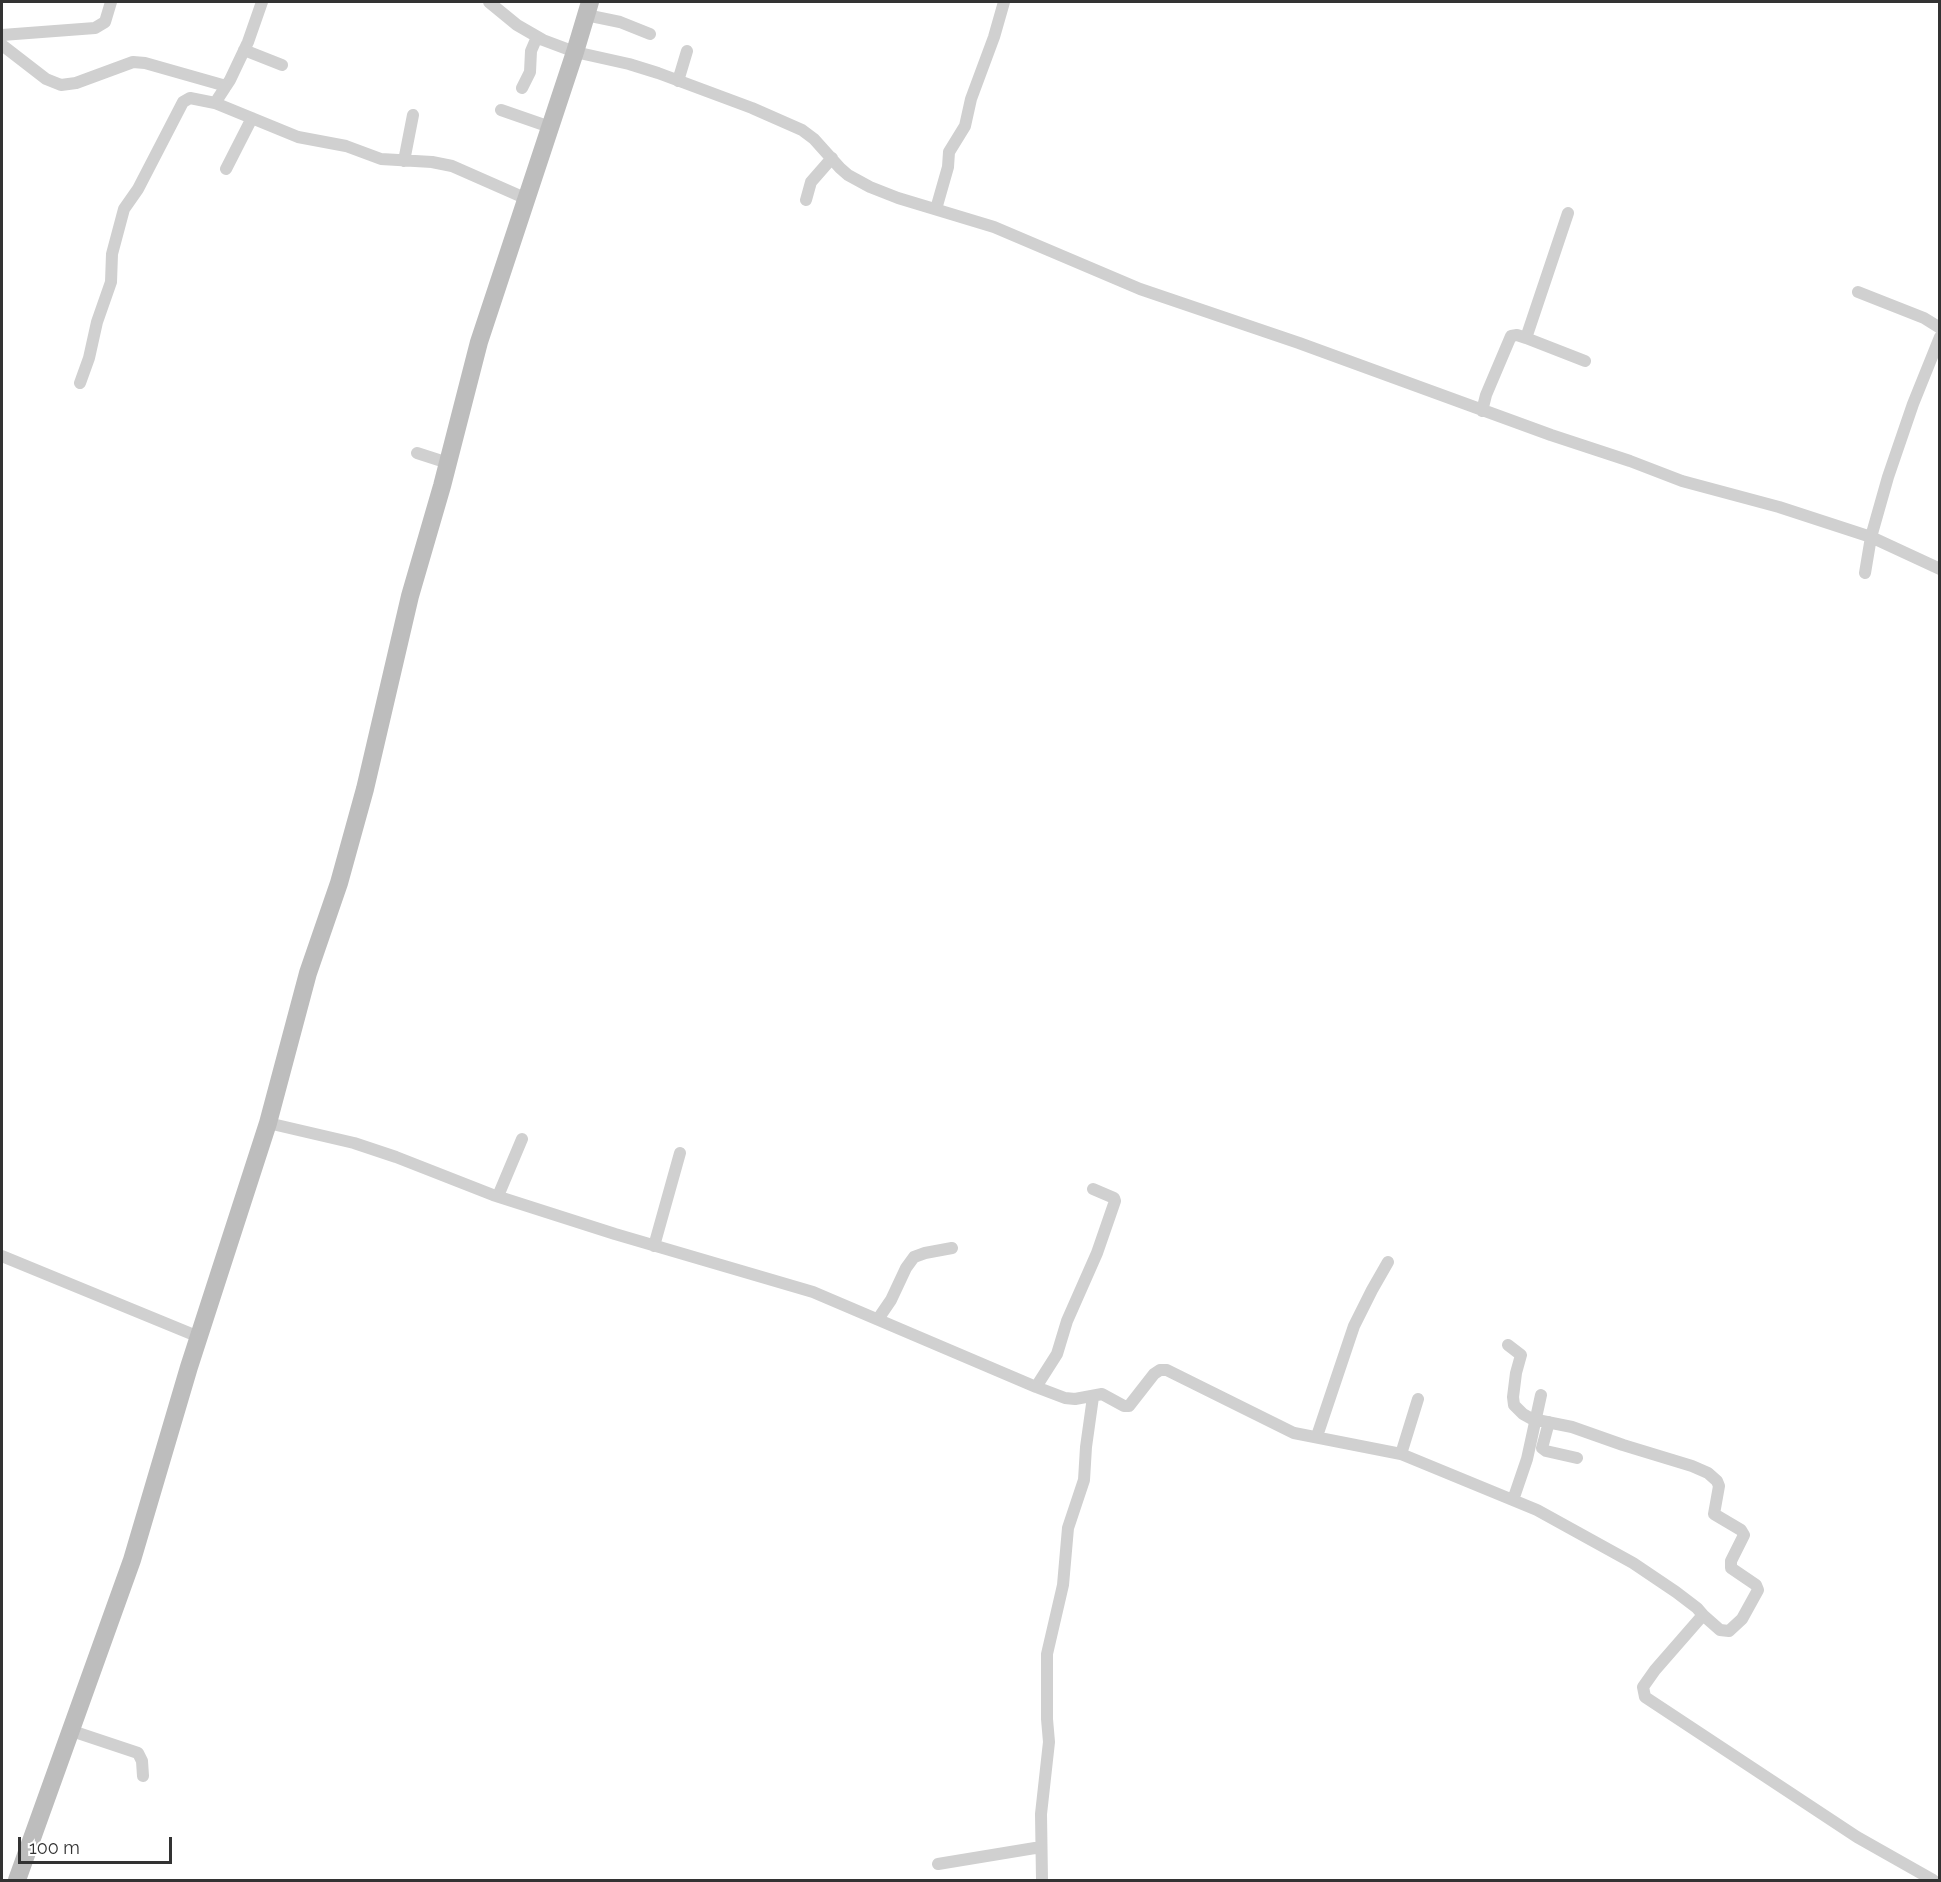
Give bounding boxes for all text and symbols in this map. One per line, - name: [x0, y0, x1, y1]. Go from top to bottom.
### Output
- scale bar: [21, 1825, 176, 1863]
- text: 100 m: [29, 1837, 80, 1858]

